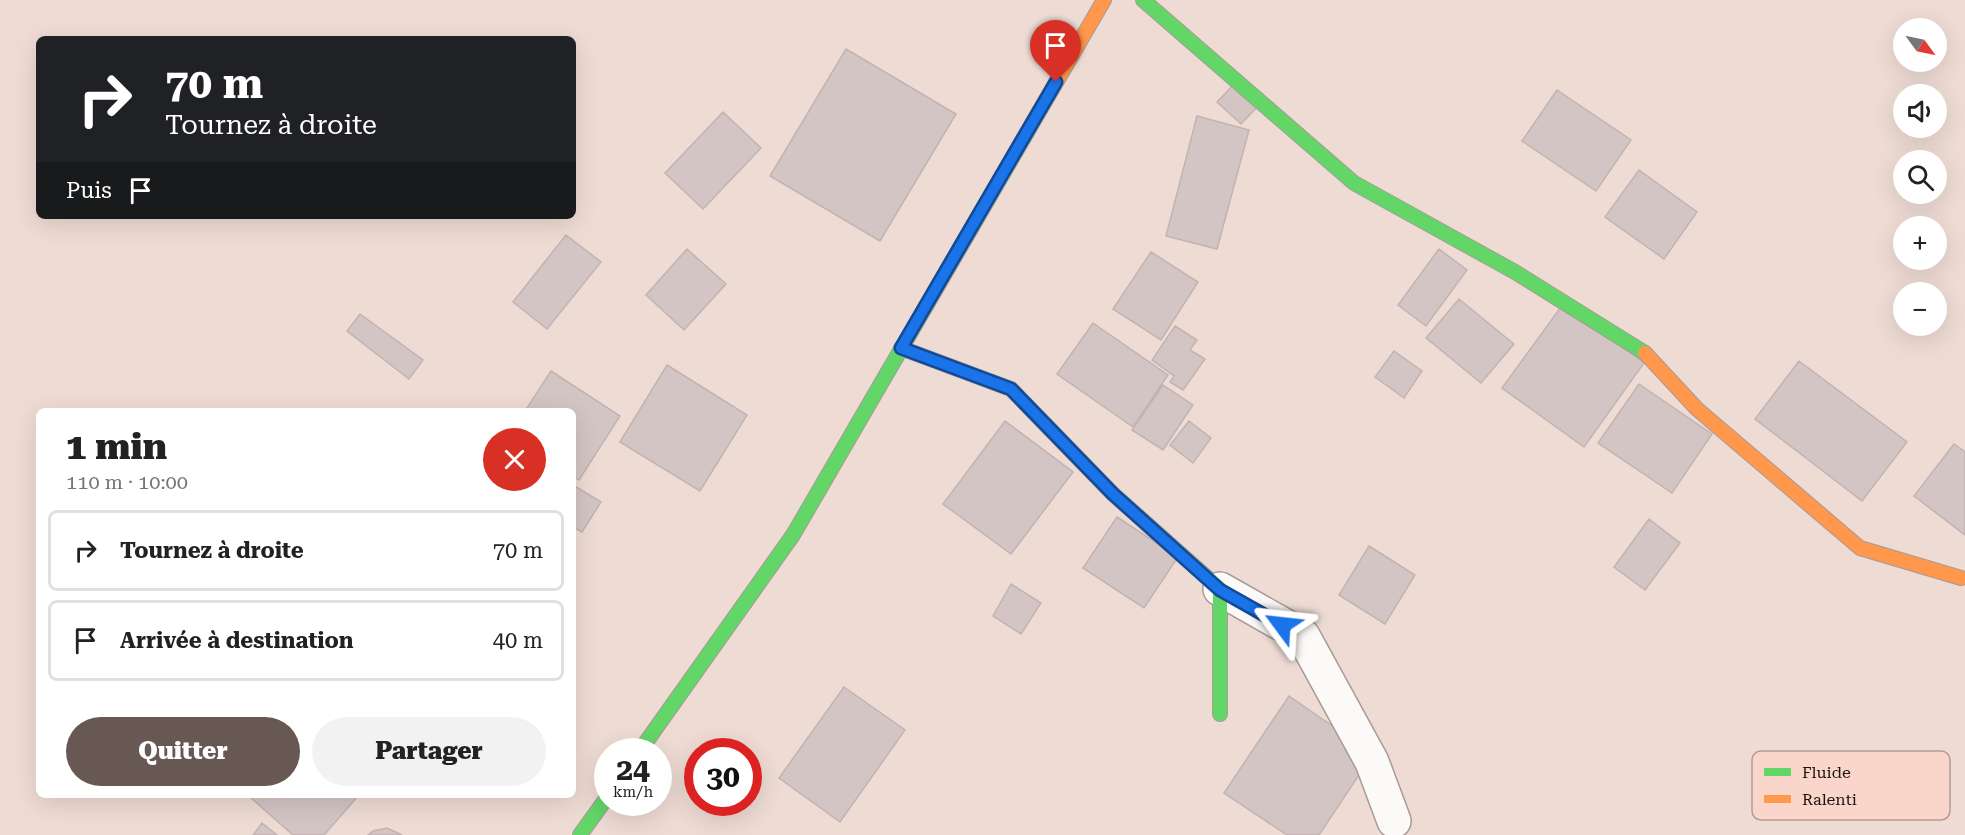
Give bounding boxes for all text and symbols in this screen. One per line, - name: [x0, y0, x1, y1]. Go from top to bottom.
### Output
- north arrow: [1893, 18, 1947, 72]
- map controls: [1893, 18, 1947, 336]
- pin: [1030, 20, 1081, 82]
- icon: arrive: [1039, 29, 1072, 62]
- text: 70 m: [165, 59, 263, 108]
- icon: right: [66, 60, 144, 138]
- button: sound: [1893, 84, 1947, 138]
- text: Tournez à droite: [165, 109, 377, 141]
- button: search: [1893, 150, 1947, 204]
- icon: arrive: [124, 174, 157, 207]
- text: Puis: [66, 178, 112, 203]
- button: +: [1893, 216, 1947, 270]
- button: −: [1893, 282, 1947, 336]
- text: 1 min: [66, 426, 167, 468]
- button: close: [483, 428, 546, 491]
- text: 110 m · 10:00: [66, 470, 188, 494]
- icon: right: [69, 534, 102, 567]
- text: Tournez à droite: [120, 538, 304, 563]
- text: 70 m: [493, 538, 543, 563]
- position arrow: [1250, 593, 1314, 657]
- icon: arrive: [69, 624, 102, 657]
- text: Arrivée à destination: [120, 628, 354, 653]
- text: 40 m: [493, 628, 543, 653]
- button: Quitter: [66, 717, 300, 786]
- button: Partager: [312, 717, 546, 786]
- speed limit sign: 30: [684, 738, 762, 816]
- legend: [1752, 751, 1950, 820]
- text: 24: [616, 752, 650, 787]
- text: Fluide: [1802, 763, 1851, 782]
- text: km/h: [613, 783, 653, 801]
- text: Ralenti: [1802, 790, 1857, 809]

